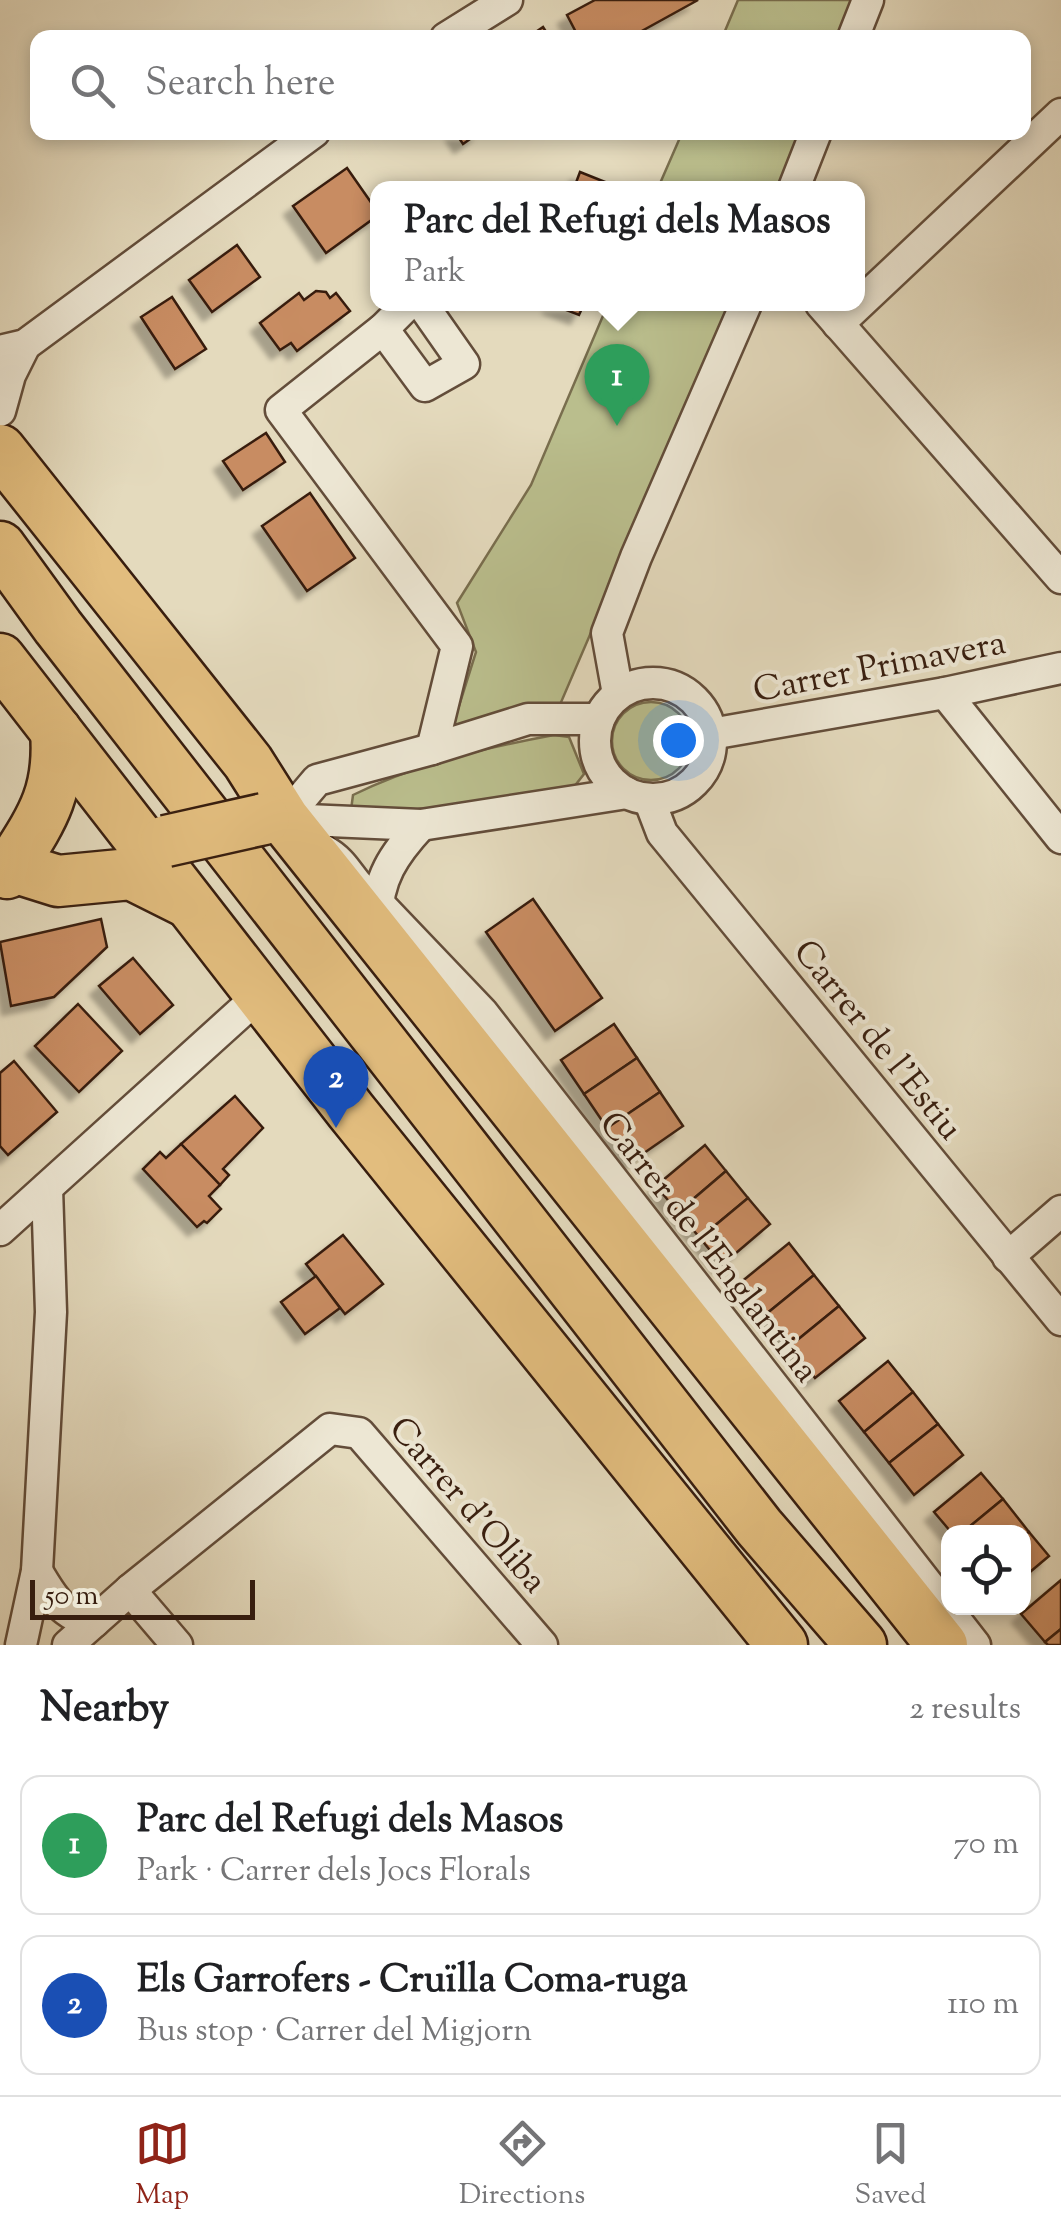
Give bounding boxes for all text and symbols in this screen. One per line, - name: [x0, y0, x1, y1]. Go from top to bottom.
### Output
- search box: [30, 30, 1031, 140]
- icon: search: [65, 58, 120, 113]
- text: Search here: [145, 58, 336, 112]
- popup: [370, 181, 865, 311]
- text: Parc del Refugi dels Masos: [404, 196, 831, 250]
- text: Park: [404, 250, 466, 296]
- pin: 1: [584, 344, 650, 426]
- street label: Carrer Primavera: [749, 619, 1010, 718]
- your location: [653, 715, 704, 766]
- street label: Carrer de l'Estiu: [779, 930, 973, 1153]
- pin: 2: [304, 1046, 368, 1128]
- street label: Carrer de l'Englantina: [585, 1102, 829, 1395]
- street label: Carrer d'Oliba: [375, 1407, 558, 1606]
- map controls: [941, 1525, 1031, 1615]
- button: locate: [941, 1525, 1031, 1615]
- scale bar: [30, 1575, 255, 1620]
- text: 50 m: [45, 1577, 99, 1617]
- text: Nearby: [40, 1680, 169, 1740]
- text: 2 results: [909, 1687, 1021, 1733]
- text: Parc del Refugi dels Masos: [137, 1795, 563, 1849]
- text: 1: [69, 1822, 80, 1868]
- text: 70 m: [953, 1822, 1019, 1868]
- text: Park · Carrer dels Jocs Florals: [137, 1849, 531, 1895]
- text: Els Garrofers - Cruïlla Coma-ruga: [137, 1955, 688, 2009]
- text: 2: [67, 1982, 82, 2028]
- text: 110 m: [947, 1982, 1019, 2028]
- text: Bus stop · Carrer del Migjorn: [137, 2009, 532, 2055]
- tab: Map: [135, 2116, 190, 2216]
- tab: Directions: [459, 2116, 585, 2216]
- tab: Saved: [854, 2116, 926, 2216]

